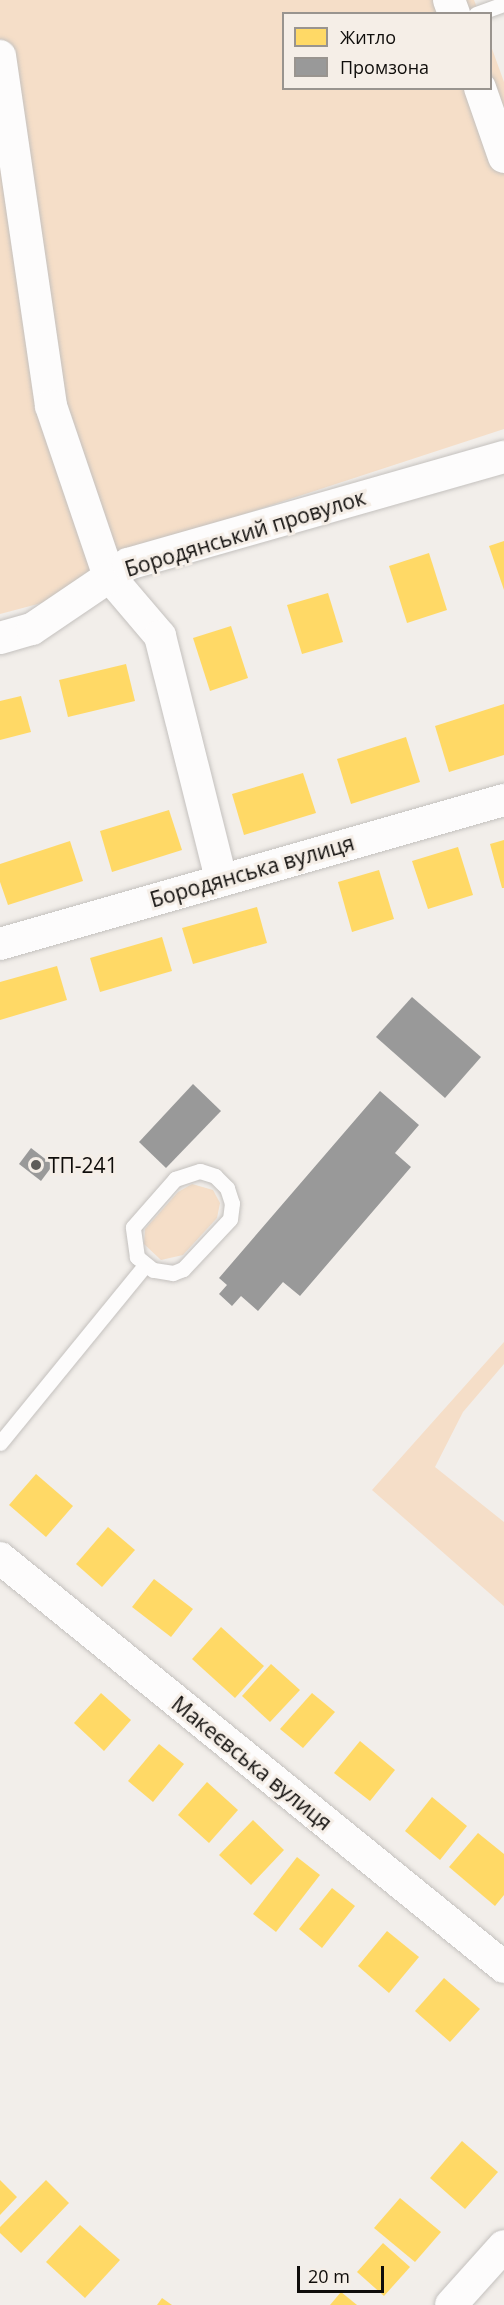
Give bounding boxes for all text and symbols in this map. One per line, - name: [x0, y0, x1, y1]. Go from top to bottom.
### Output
- legend: [282, 12, 492, 90]
- text: Житло: [340, 25, 396, 49]
- text: Промзона: [340, 55, 429, 79]
- street label: Бородянський провулок: [122, 484, 368, 582]
- street label: Бородянська вулиця: [147, 830, 357, 912]
- place label: ТП-241: [48, 1152, 118, 1178]
- marker: ТП-241: [29, 1158, 43, 1172]
- street label: Макеєвська вулиця: [167, 1691, 337, 1835]
- scale bar: [300, 2254, 387, 2292]
- text: 20 m: [308, 2264, 350, 2288]

